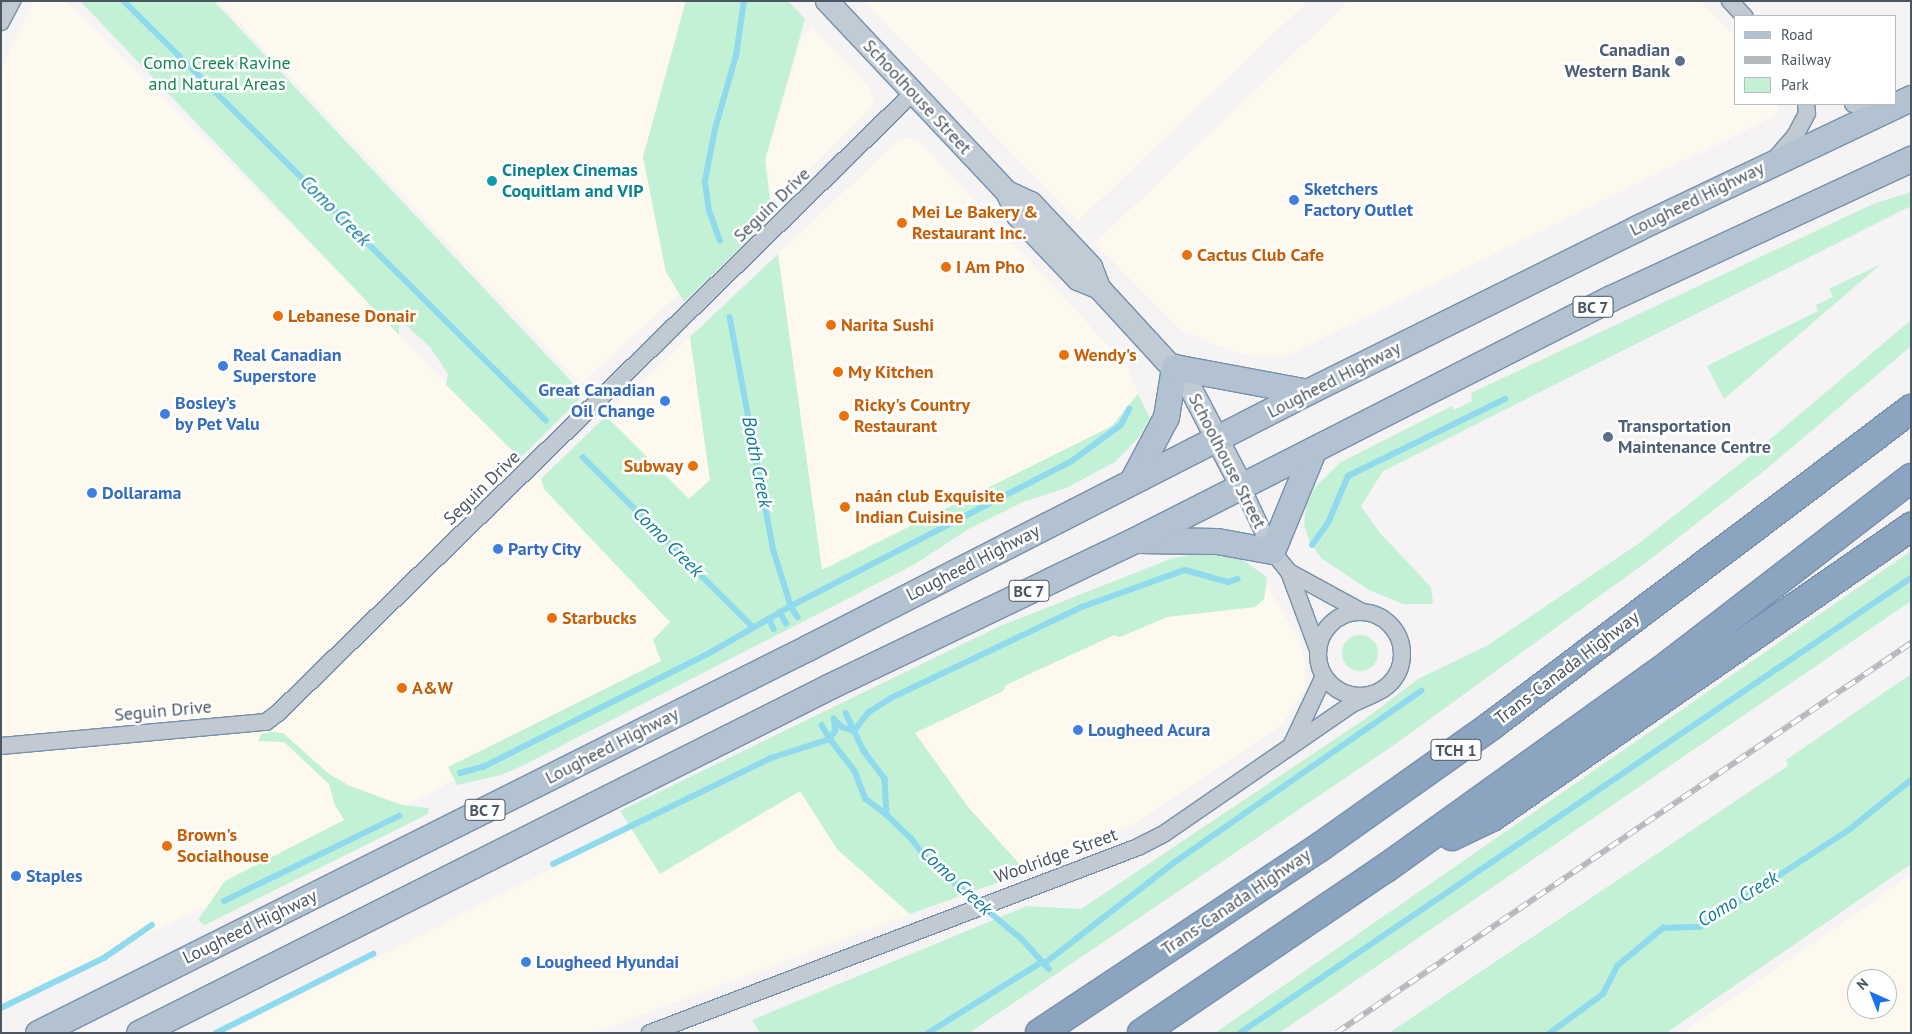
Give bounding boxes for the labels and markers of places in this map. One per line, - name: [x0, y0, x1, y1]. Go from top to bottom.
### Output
- place label: Canadian Western Bank: [1564, 40, 1670, 82]
- marker: Canadian Western Bank: [1674, 55, 1686, 67]
- place label: Cineplex Cinemas Coquitlam and VIP: [502, 160, 644, 202]
- marker: Cineplex Cinemas Coquitlam and VIP: [486, 175, 498, 187]
- place label: Sketchers Factory Outlet: [1304, 179, 1414, 222]
- marker: Sketchers Factory Outlet: [1288, 194, 1300, 206]
- place label: Mei Le Bakery & Restaurant Inc.: [912, 202, 1039, 244]
- marker: Mei Le Bakery & Restaurant Inc.: [896, 217, 908, 229]
- place label: Cactus Club Cafe: [1197, 244, 1325, 266]
- marker: Cactus Club Cafe: [1181, 249, 1193, 261]
- place label: I Am Pho: [956, 256, 1025, 278]
- marker: I Am Pho: [940, 261, 952, 273]
- place label: Lebanese Donair: [288, 305, 416, 327]
- marker: Lebanese Donair: [272, 310, 284, 322]
- place label: Narita Sushi: [841, 314, 934, 336]
- marker: Narita Sushi: [825, 319, 837, 331]
- place label: Wendy's: [1074, 344, 1137, 366]
- place label: Real Canadian Superstore: [233, 345, 342, 388]
- marker: Wendy's: [1058, 349, 1070, 361]
- marker: Real Canadian Superstore: [217, 360, 229, 372]
- place label: My Kitchen: [848, 361, 934, 383]
- marker: My Kitchen: [832, 366, 844, 378]
- place label: Great Canadian Oil Change: [538, 380, 655, 422]
- place label: Bosley’s by Pet Valu: [175, 393, 261, 436]
- marker: Great Canadian Oil Change: [659, 395, 671, 407]
- place label: Ricky's Country Restaurant: [854, 395, 970, 438]
- marker: Bosley’s by Pet Valu: [159, 408, 171, 420]
- marker: Ricky's Country Restaurant: [838, 410, 850, 422]
- place label: Transportation Maintenance Centre: [1618, 416, 1771, 458]
- marker: Transportation Maintenance Centre: [1602, 431, 1614, 443]
- place label: Subway: [624, 455, 683, 477]
- marker: Subway: [687, 460, 699, 472]
- place label: Dollarama: [102, 482, 181, 504]
- place label: naán club Exquisite Indian Cuisine: [855, 486, 1004, 528]
- marker: Dollarama: [86, 487, 98, 499]
- marker: naán club Exquisite Indian Cuisine: [839, 501, 851, 513]
- place label: Party City: [508, 538, 582, 560]
- marker: Party City: [492, 543, 504, 555]
- place label: Starbucks: [562, 607, 637, 629]
- marker: Starbucks: [546, 612, 558, 624]
- place label: A&W: [412, 677, 453, 699]
- marker: A&W: [396, 682, 408, 694]
- place label: Lougheed Acura: [1088, 719, 1211, 741]
- marker: Lougheed Acura: [1072, 724, 1084, 736]
- place label: Brown's Socialhouse: [177, 825, 269, 868]
- marker: Brown's Socialhouse: [161, 840, 173, 852]
- place label: Staples: [26, 865, 83, 887]
- marker: Staples: [10, 870, 22, 882]
- place label: Lougheed Hyundai: [536, 951, 679, 973]
- marker: Lougheed Hyundai: [520, 956, 532, 968]

